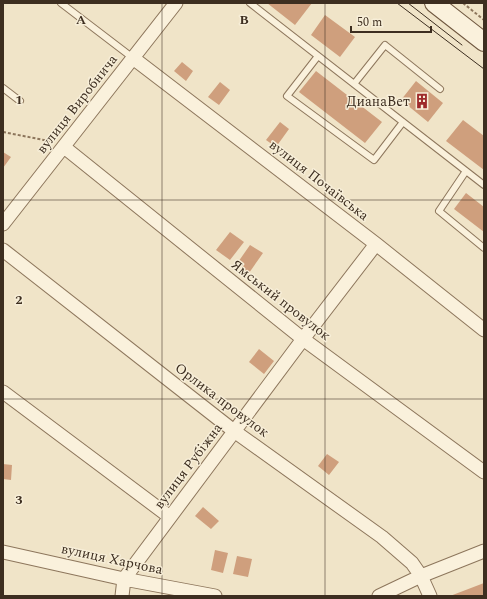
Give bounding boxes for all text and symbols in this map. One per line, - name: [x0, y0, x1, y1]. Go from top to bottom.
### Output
- scale bar: [351, 8, 431, 34]
- text: A: [76, 10, 86, 30]
- text: B: [239, 10, 249, 30]
- text: 50 m: [357, 13, 382, 32]
- street label: вулиця Виробнича: [31, 50, 123, 158]
- text: 1: [15, 90, 23, 110]
- place label: ДианаВет: [346, 91, 410, 112]
- building icon: ДианаВет: [413, 92, 431, 110]
- street label: вулиця Почаївська: [265, 134, 373, 226]
- street label: Ямський провулок: [226, 254, 336, 346]
- text: 2: [15, 290, 23, 310]
- street label: Орлика провулок: [170, 357, 274, 443]
- street label: вулиця Рубіжна: [149, 418, 227, 513]
- text: 3: [15, 490, 23, 510]
- street label: вулиця Харчова: [59, 538, 165, 580]

